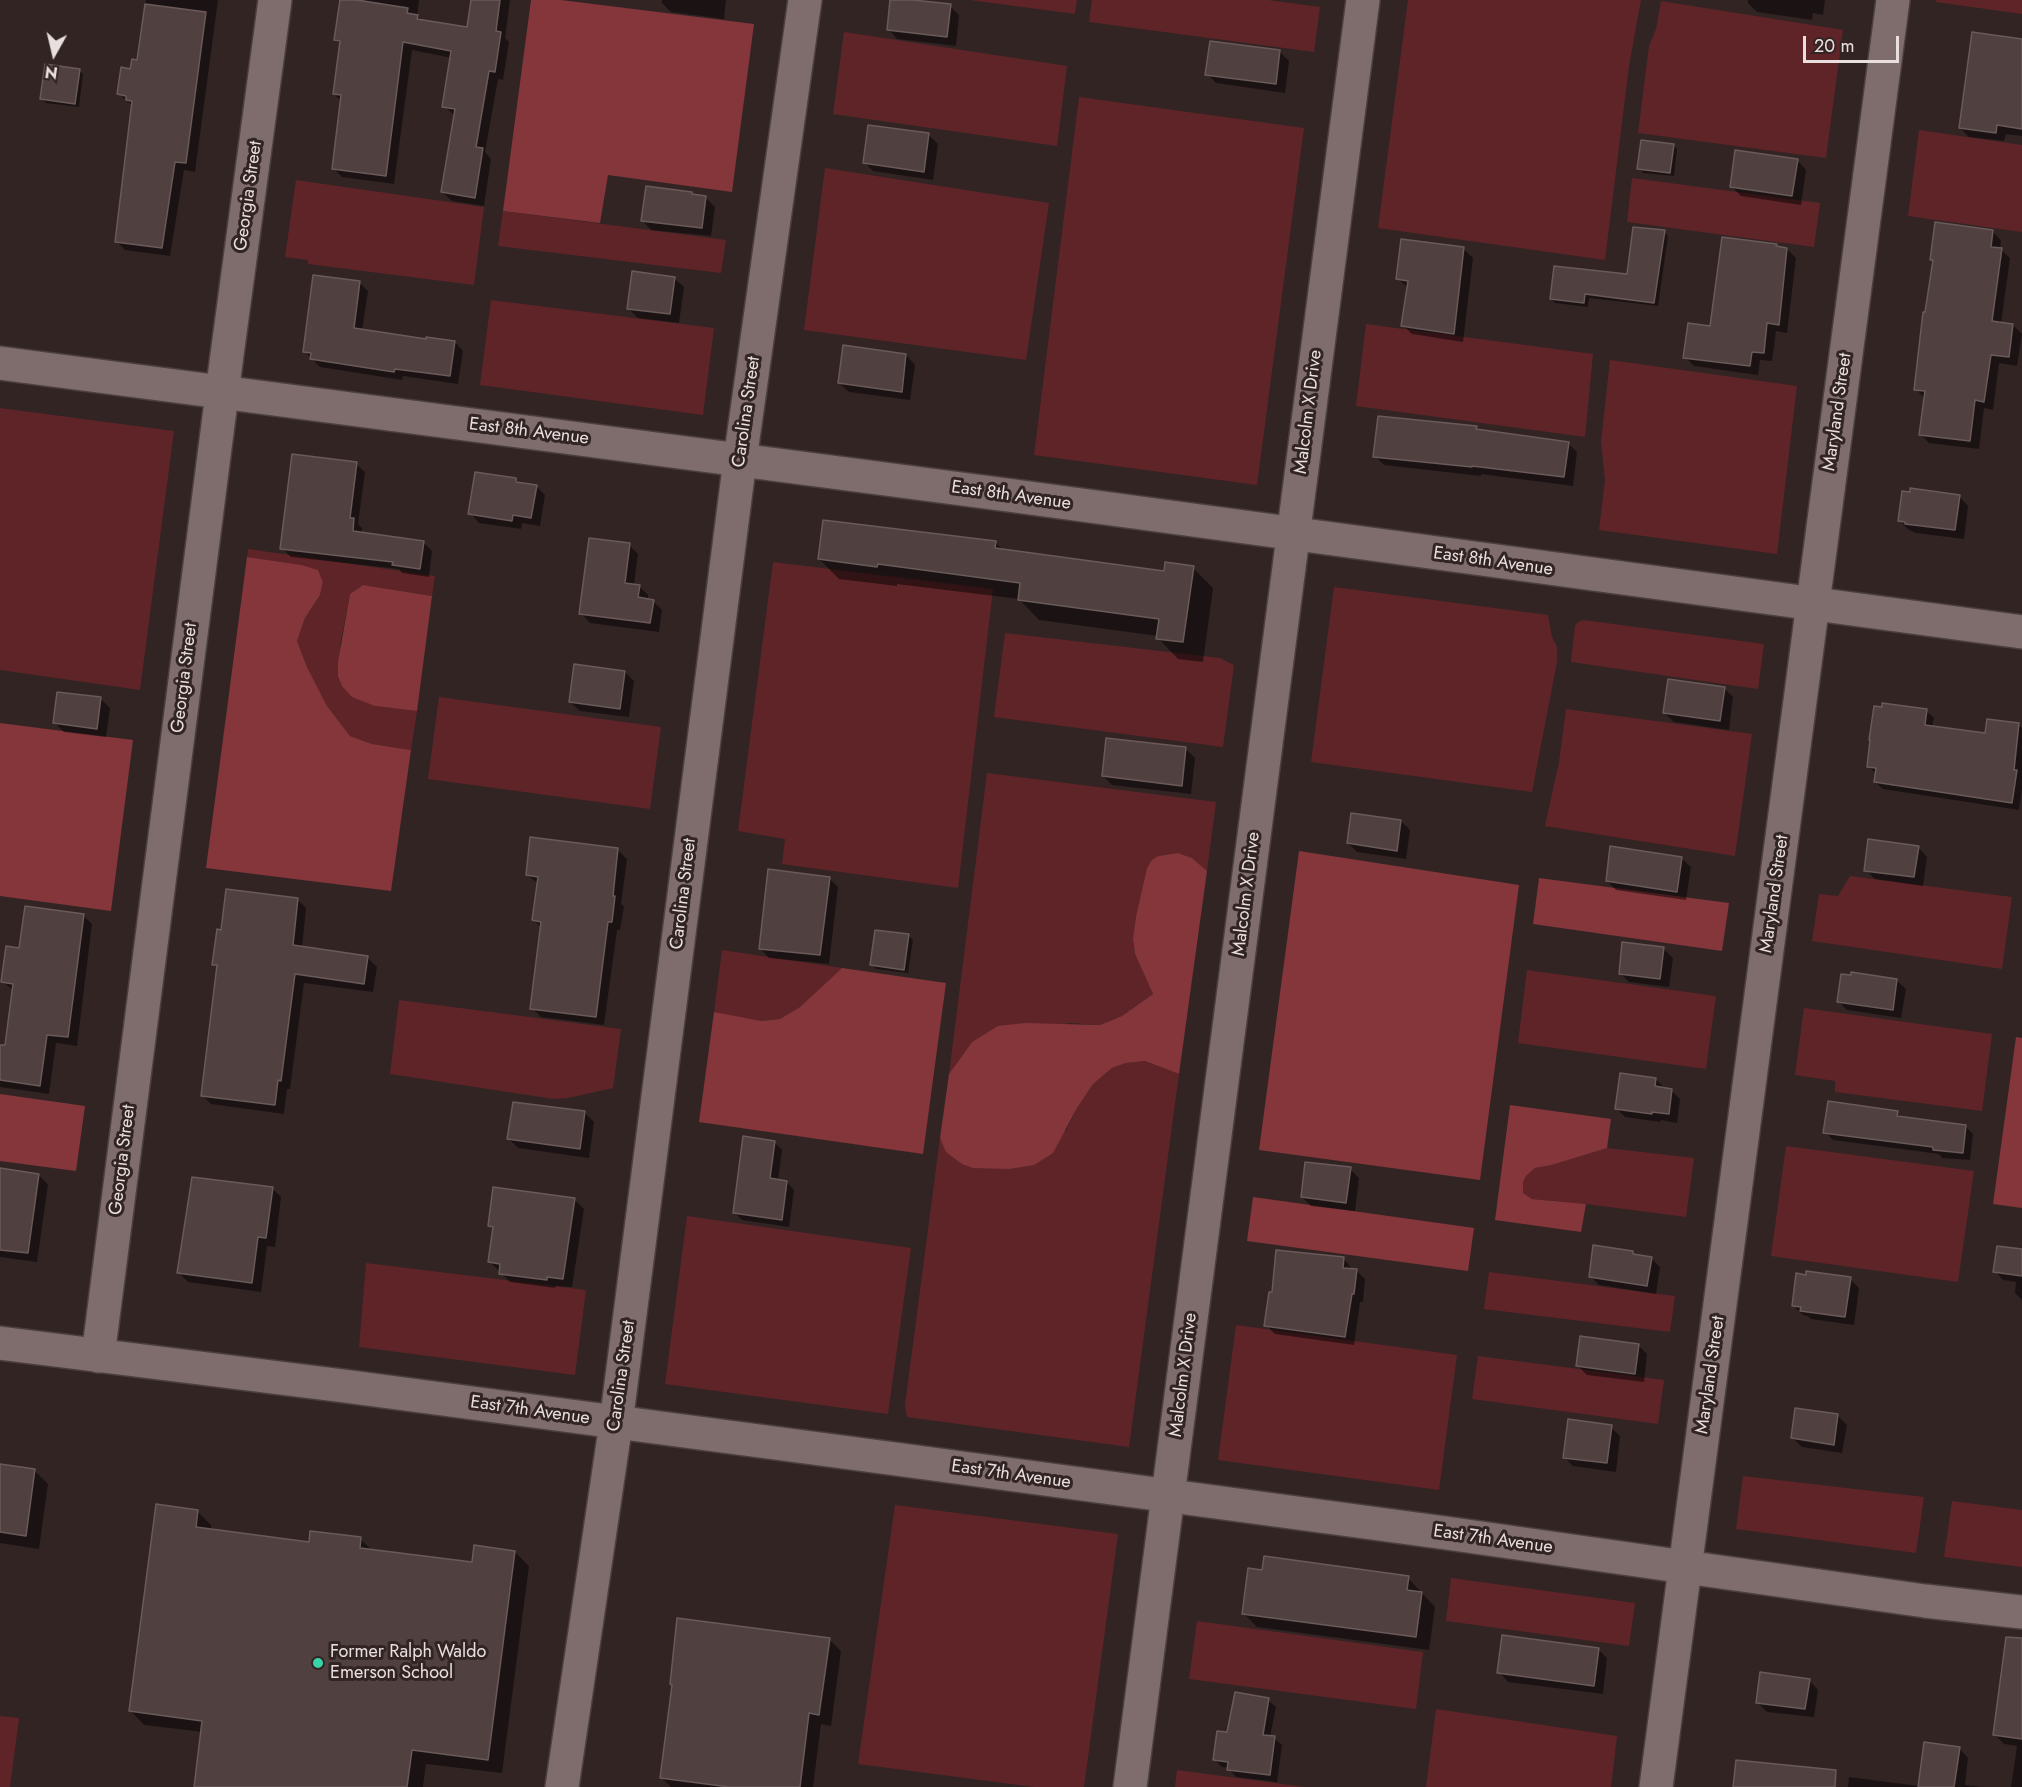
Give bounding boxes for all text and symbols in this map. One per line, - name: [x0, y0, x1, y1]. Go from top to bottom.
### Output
- north arrow: [24, 24, 84, 84]
- scale bar: [1806, 24, 1902, 62]
- text: 20 m: [1814, 33, 1854, 59]
- text: N: [44, 60, 59, 85]
- street label: Georgia Street: [231, 140, 267, 252]
- street label: Malcolm X Drive: [1291, 349, 1327, 475]
- street label: Maryland Street: [1819, 352, 1857, 472]
- street label: Carolina Street: [729, 355, 765, 469]
- street label: East 8th Avenue: [468, 414, 590, 450]
- street label: East 8th Avenue: [950, 477, 1072, 515]
- street label: East 8th Avenue: [1432, 543, 1554, 581]
- street label: Georgia Street: [168, 622, 202, 734]
- street label: Malcolm X Drive: [1229, 831, 1265, 957]
- street label: Maryland Street: [1756, 834, 1794, 954]
- street label: Carolina Street: [666, 837, 702, 951]
- street label: Georgia Street: [106, 1104, 140, 1216]
- street label: Malcolm X Drive: [1166, 1312, 1202, 1438]
- street label: Maryland Street: [1692, 1315, 1730, 1435]
- street label: Carolina Street: [604, 1319, 640, 1433]
- street label: East 7th Avenue: [469, 1392, 591, 1430]
- street label: East 7th Avenue: [950, 1456, 1072, 1494]
- street label: East 7th Avenue: [1432, 1521, 1554, 1559]
- place label: Former Ralph Waldo Emerson School: [330, 1642, 486, 1684]
- marker: Former Ralph Waldo Emerson School: [311, 1656, 325, 1670]

